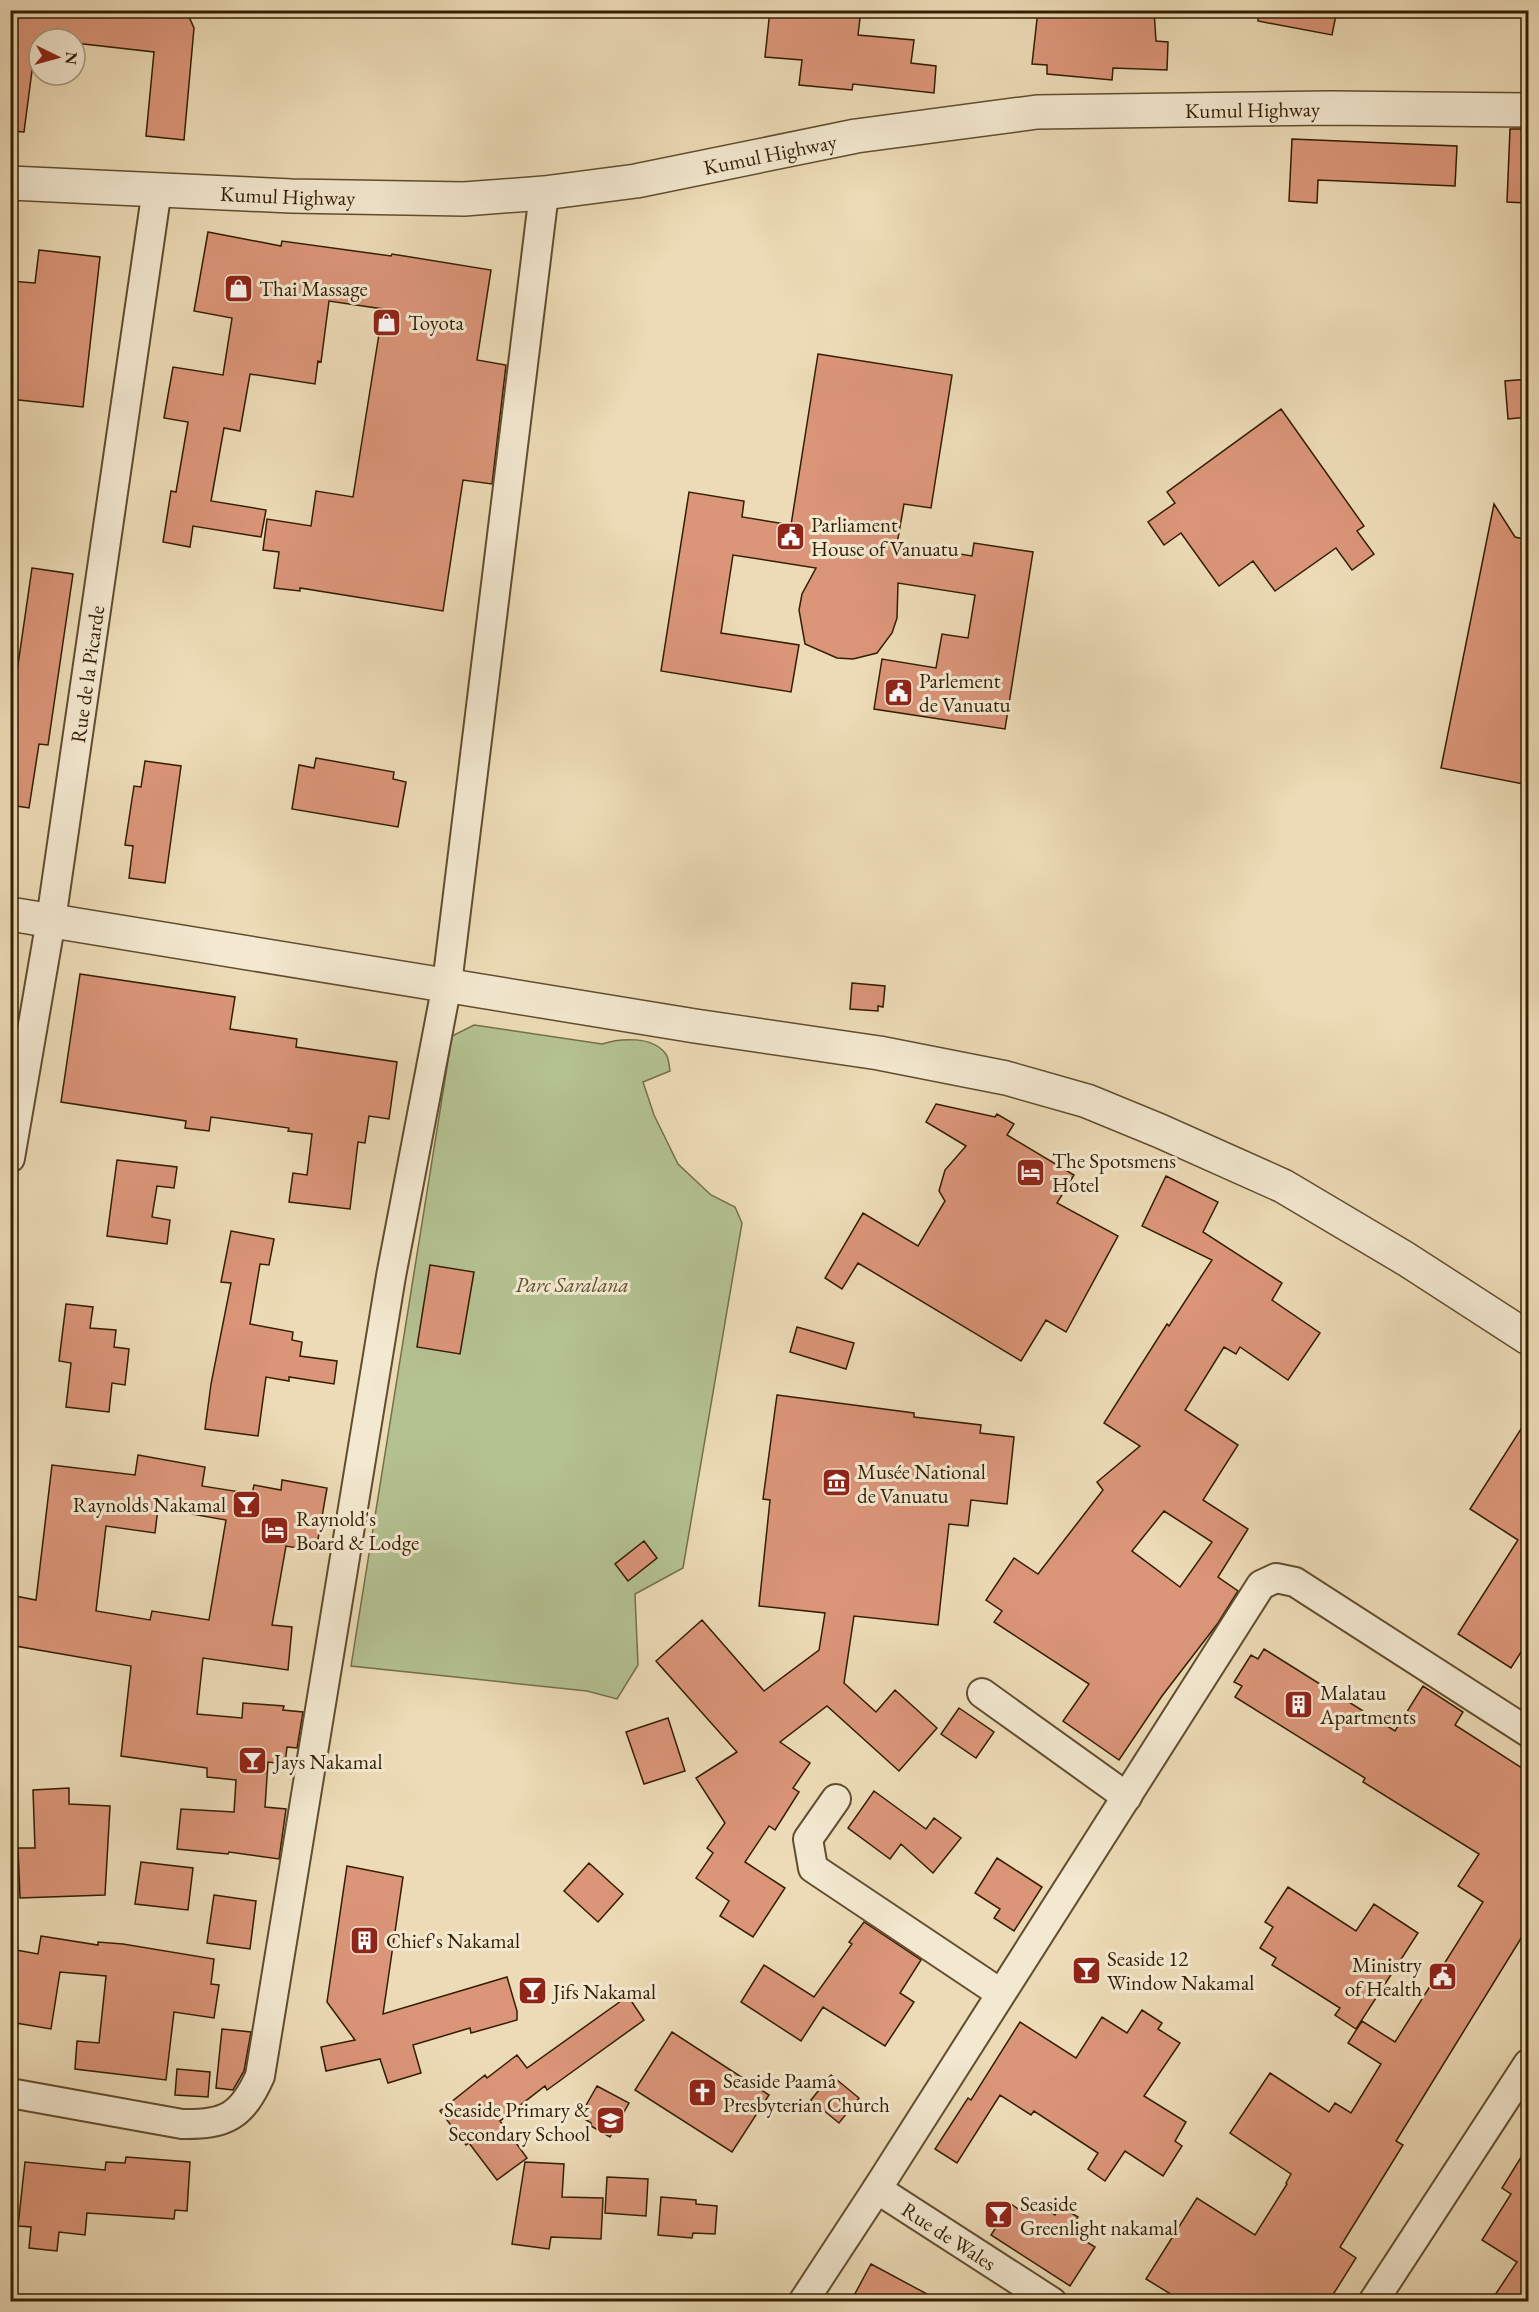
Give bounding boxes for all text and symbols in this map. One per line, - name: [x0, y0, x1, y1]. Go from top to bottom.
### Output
- north arrow: [27, 27, 87, 87]
- text: N: [60, 51, 82, 66]
- street label: Kumul Highway: [1185, 95, 1321, 123]
- street label: Kumul Highway: [701, 127, 840, 180]
- street label: Kumul Highway: [220, 179, 356, 211]
- shop icon: Thai Massage: [222, 272, 254, 304]
- place label: Thai Massage: [259, 275, 368, 302]
- shop icon: Toyota: [371, 306, 403, 338]
- place label: Toyota: [408, 309, 464, 336]
- place label: Parliament House of Vanuatu: [811, 511, 959, 562]
- public building icon: Parliament House of Vanuatu: [774, 520, 806, 552]
- street label: Rue de la Picarde: [63, 604, 110, 744]
- place label: Parlement de Vanuatu: [919, 667, 1011, 718]
- public building icon: Parlement de Vanuatu: [882, 676, 914, 708]
- place label: The Spotsmens Hotel: [1052, 1147, 1176, 1198]
- hotel icon: The Spotsmens Hotel: [1015, 1156, 1047, 1188]
- park label: Parc Saralana: [515, 1271, 629, 1298]
- place label: Musée National de Vanuatu: [857, 1458, 986, 1509]
- museum icon: Musée National de Vanuatu: [820, 1467, 852, 1499]
- bar icon: Raynolds Nakamal: [231, 1488, 263, 1520]
- place label: Raynolds Nakamal: [73, 1491, 226, 1518]
- place label: Raynold's Board & Lodge: [296, 1505, 419, 1556]
- hotel icon: Raynold's Board & Lodge: [259, 1514, 291, 1546]
- place label: Malatau Apartments: [1319, 1679, 1416, 1730]
- building icon: Malatau Apartments: [1283, 1688, 1315, 1720]
- bar icon: Jays Nakamal: [237, 1745, 269, 1777]
- place label: Jays Nakamal: [272, 1748, 383, 1775]
- building icon: Chief's Nakamal: [349, 1924, 381, 1956]
- place label: Chief's Nakamal: [386, 1927, 520, 1954]
- place label: Seaside 12 Window Nakamal: [1107, 1945, 1254, 1996]
- place label: Ministry of Health: [1345, 1951, 1423, 2002]
- bar icon: Seaside 12 Window Nakamal: [1070, 1954, 1102, 1986]
- public building icon: Ministry of Health: [1427, 1960, 1459, 1992]
- bar icon: Jifs Nakamal: [516, 1975, 548, 2007]
- place label: Jifs Nakamal: [551, 1978, 656, 2005]
- place label: Seaside Paama Presbyterian Church: [723, 2067, 890, 2118]
- church icon: Seaside Paama Presbyterian Church: [686, 2076, 718, 2108]
- place label: Seaside Primary & Secondary School: [444, 2096, 590, 2147]
- school or university icon: Seaside Primary & Secondary School: [595, 2105, 627, 2137]
- place label: Seaside Greenlight nakamal: [1020, 2190, 1178, 2241]
- street label: Rue de Wales: [897, 2195, 1002, 2276]
- bar icon: Seaside Greenlight nakamal: [983, 2199, 1015, 2231]

